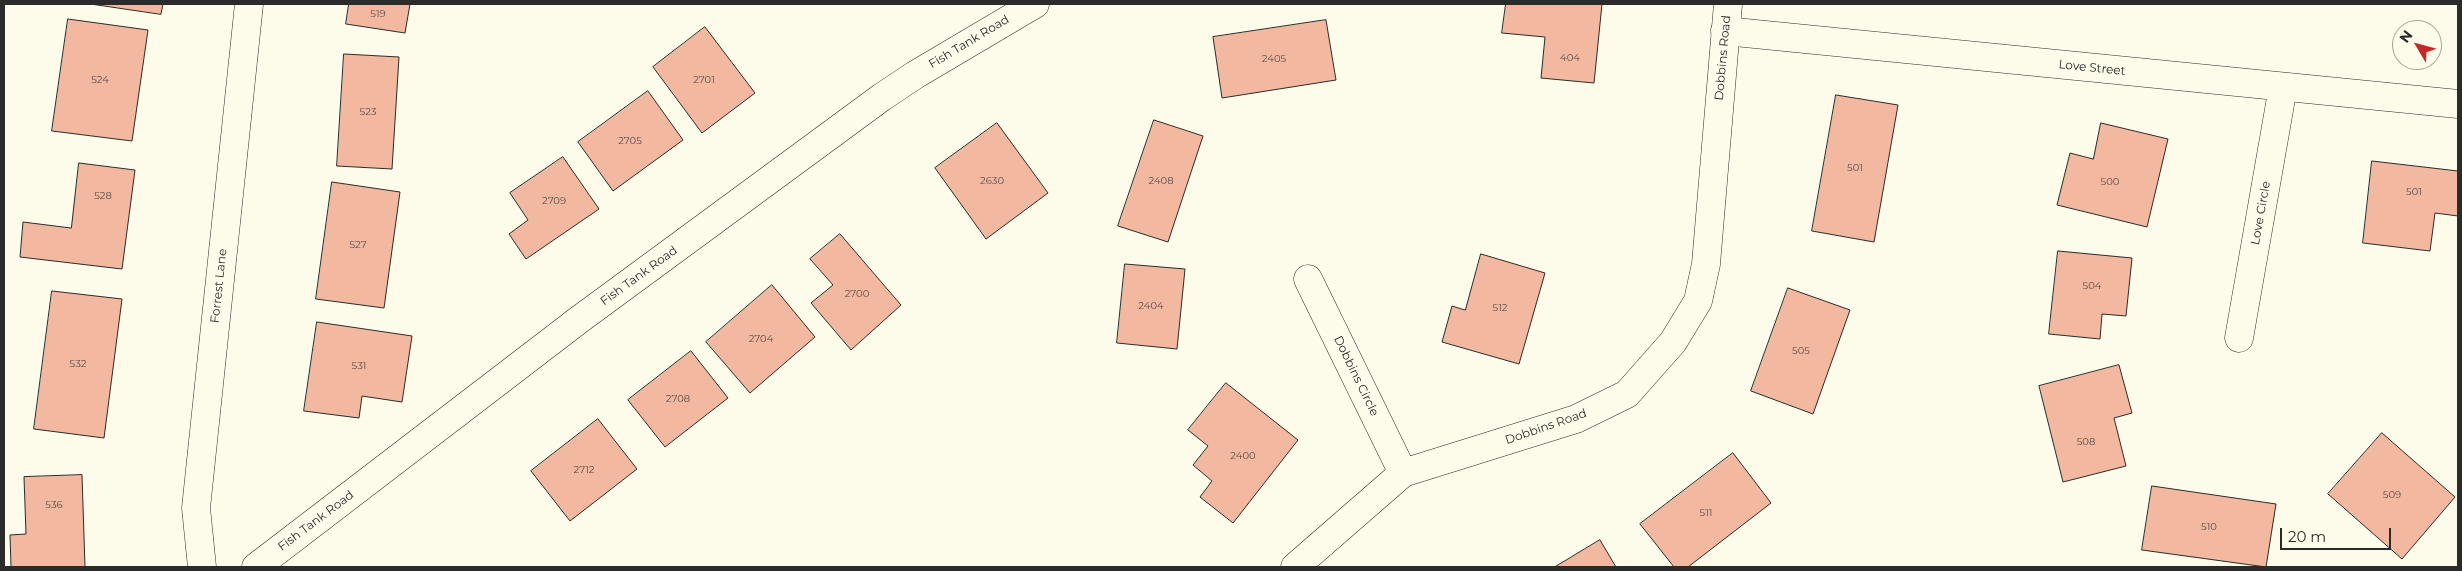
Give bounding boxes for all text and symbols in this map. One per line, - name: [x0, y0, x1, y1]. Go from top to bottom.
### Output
- house number: 519: [370, 8, 386, 20]
- street label: Fish Tank Road: [926, 12, 1012, 72]
- street label: Dobbins Road: [1712, 15, 1734, 101]
- north arrow: [2392, 20, 2442, 70]
- text: N: [2395, 27, 2416, 47]
- house number: 404: [1560, 52, 1580, 64]
- house number: 2405: [1262, 53, 1286, 65]
- street label: Love Street: [2058, 57, 2126, 79]
- house number: 524: [91, 74, 109, 86]
- house number: 2701: [693, 74, 715, 86]
- house number: 523: [360, 106, 376, 118]
- house number: 2705: [618, 135, 642, 147]
- house number: 501: [1847, 162, 1863, 174]
- house number: 2630: [980, 175, 1004, 187]
- house number: 2408: [1148, 175, 1174, 187]
- house number: 500: [2101, 176, 2119, 188]
- street label: Love Circle: [2248, 180, 2274, 246]
- house number: 501: [2406, 186, 2422, 198]
- house number: 528: [94, 190, 112, 202]
- house number: 2709: [542, 195, 566, 207]
- house number: 527: [349, 239, 367, 251]
- street label: Fish Tank Road: [598, 243, 680, 309]
- street label: Forrest Lane: [208, 248, 230, 324]
- house number: 504: [2083, 280, 2101, 292]
- house number: 2700: [845, 288, 869, 300]
- house number: 2404: [1138, 300, 1164, 312]
- house number: 512: [1493, 302, 1507, 314]
- house number: 2704: [749, 333, 773, 345]
- street label: Dobbins Circle: [1330, 333, 1382, 419]
- house number: 505: [1792, 345, 1810, 357]
- house number: 532: [70, 358, 86, 370]
- house number: 531: [352, 360, 366, 372]
- house number: 2708: [666, 393, 690, 405]
- street label: Dobbins Road: [1503, 406, 1589, 448]
- house number: 508: [2077, 436, 2095, 448]
- house number: 2400: [1230, 450, 1256, 462]
- house number: 2712: [574, 464, 594, 476]
- street label: Fish Tank Road: [275, 488, 357, 554]
- house number: 509: [2383, 489, 2401, 501]
- house number: 536: [45, 499, 63, 511]
- house number: 511: [1700, 507, 1712, 519]
- scale bar: [2282, 518, 2393, 550]
- house number: 510: [2201, 521, 2217, 533]
- text: 20 m: [2288, 527, 2326, 546]

